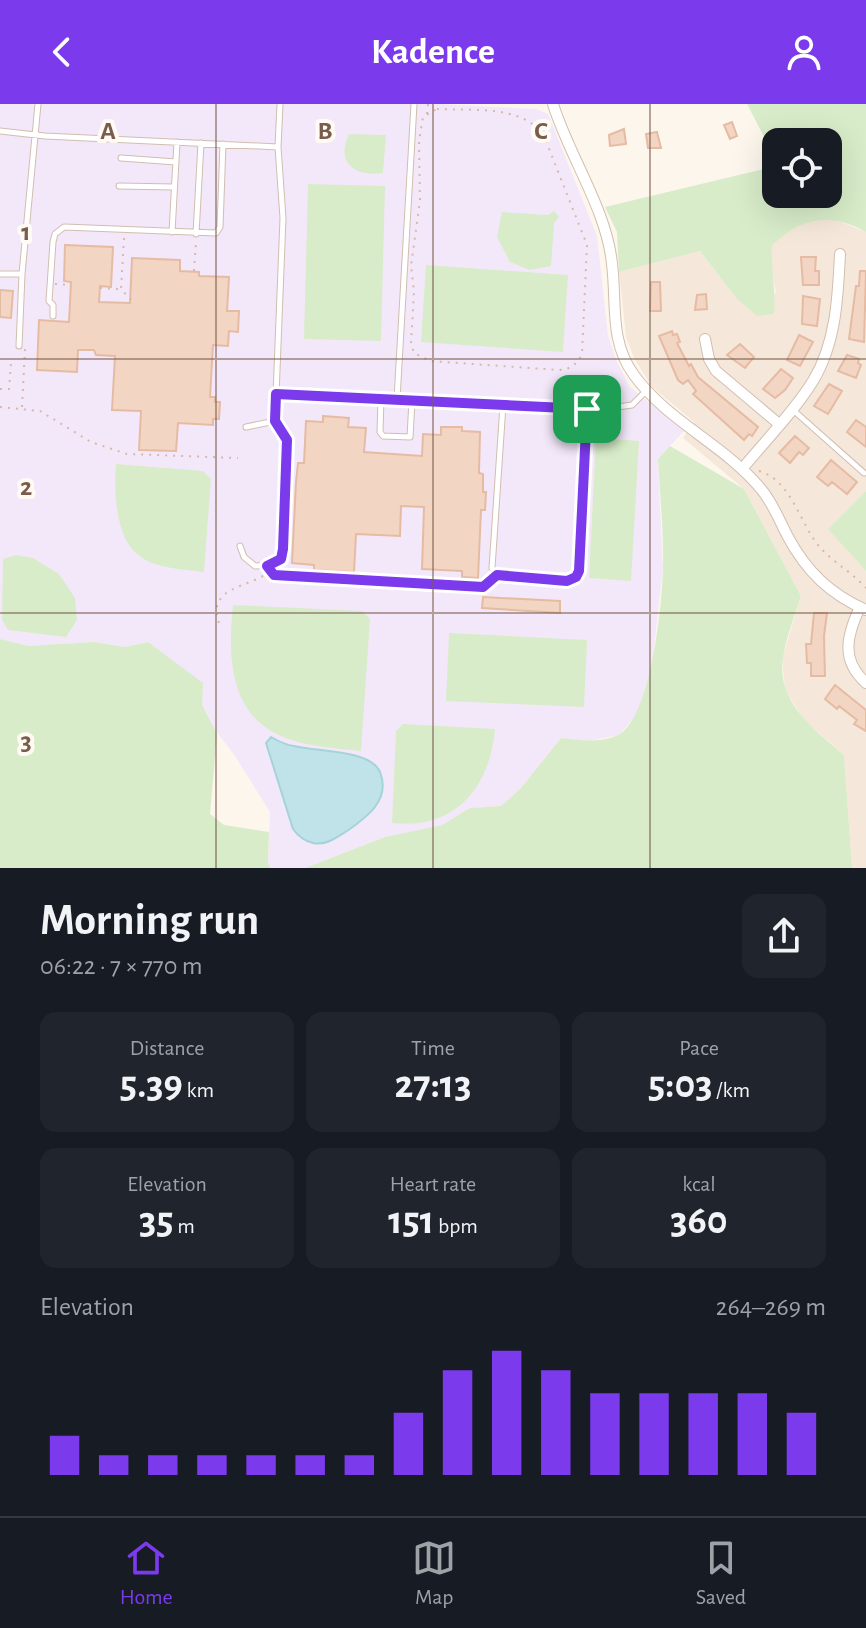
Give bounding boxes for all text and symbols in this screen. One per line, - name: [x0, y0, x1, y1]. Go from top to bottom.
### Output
- icon: back: [40, 30, 84, 74]
- icon: person: [782, 30, 826, 74]
- text: Kadence: [371, 34, 495, 70]
- text: A: [100, 118, 116, 144]
- text: B: [317, 118, 333, 144]
- text: C: [534, 118, 548, 144]
- map controls: [762, 128, 842, 208]
- button: locate: [762, 128, 842, 208]
- text: 1: [21, 219, 31, 245]
- pin: [553, 375, 621, 443]
- icon: arrive: [565, 387, 609, 431]
- text: 2: [20, 474, 32, 500]
- text: 3: [20, 729, 32, 755]
- button: share: [742, 894, 826, 978]
- text: Morning run: [40, 899, 259, 943]
- text: 06:22 · 7 × 770 m: [40, 953, 203, 979]
- text: Distance: [130, 1037, 204, 1059]
- text: Time: [411, 1037, 455, 1059]
- text: Pace: [679, 1037, 719, 1059]
- text: 5.39: [120, 1065, 183, 1105]
- text: 27:13: [395, 1065, 471, 1105]
- text: 5:03: [648, 1065, 712, 1105]
- text: km: [183, 1079, 214, 1101]
- text: /km: [712, 1079, 750, 1101]
- text: Elevation: [127, 1173, 207, 1195]
- text: Heart rate: [390, 1173, 476, 1195]
- text: kcal: [682, 1173, 716, 1195]
- text: 35: [139, 1201, 174, 1241]
- text: 151: [388, 1201, 434, 1241]
- text: 360: [670, 1201, 728, 1241]
- text: m: [174, 1215, 195, 1237]
- text: bpm: [434, 1215, 478, 1237]
- text: Elevation: [40, 1294, 134, 1320]
- text: 264–269 m: [716, 1294, 826, 1320]
- tab: Home: [120, 1536, 173, 1610]
- tab: Map: [412, 1536, 456, 1610]
- tab: Saved: [696, 1536, 746, 1610]

